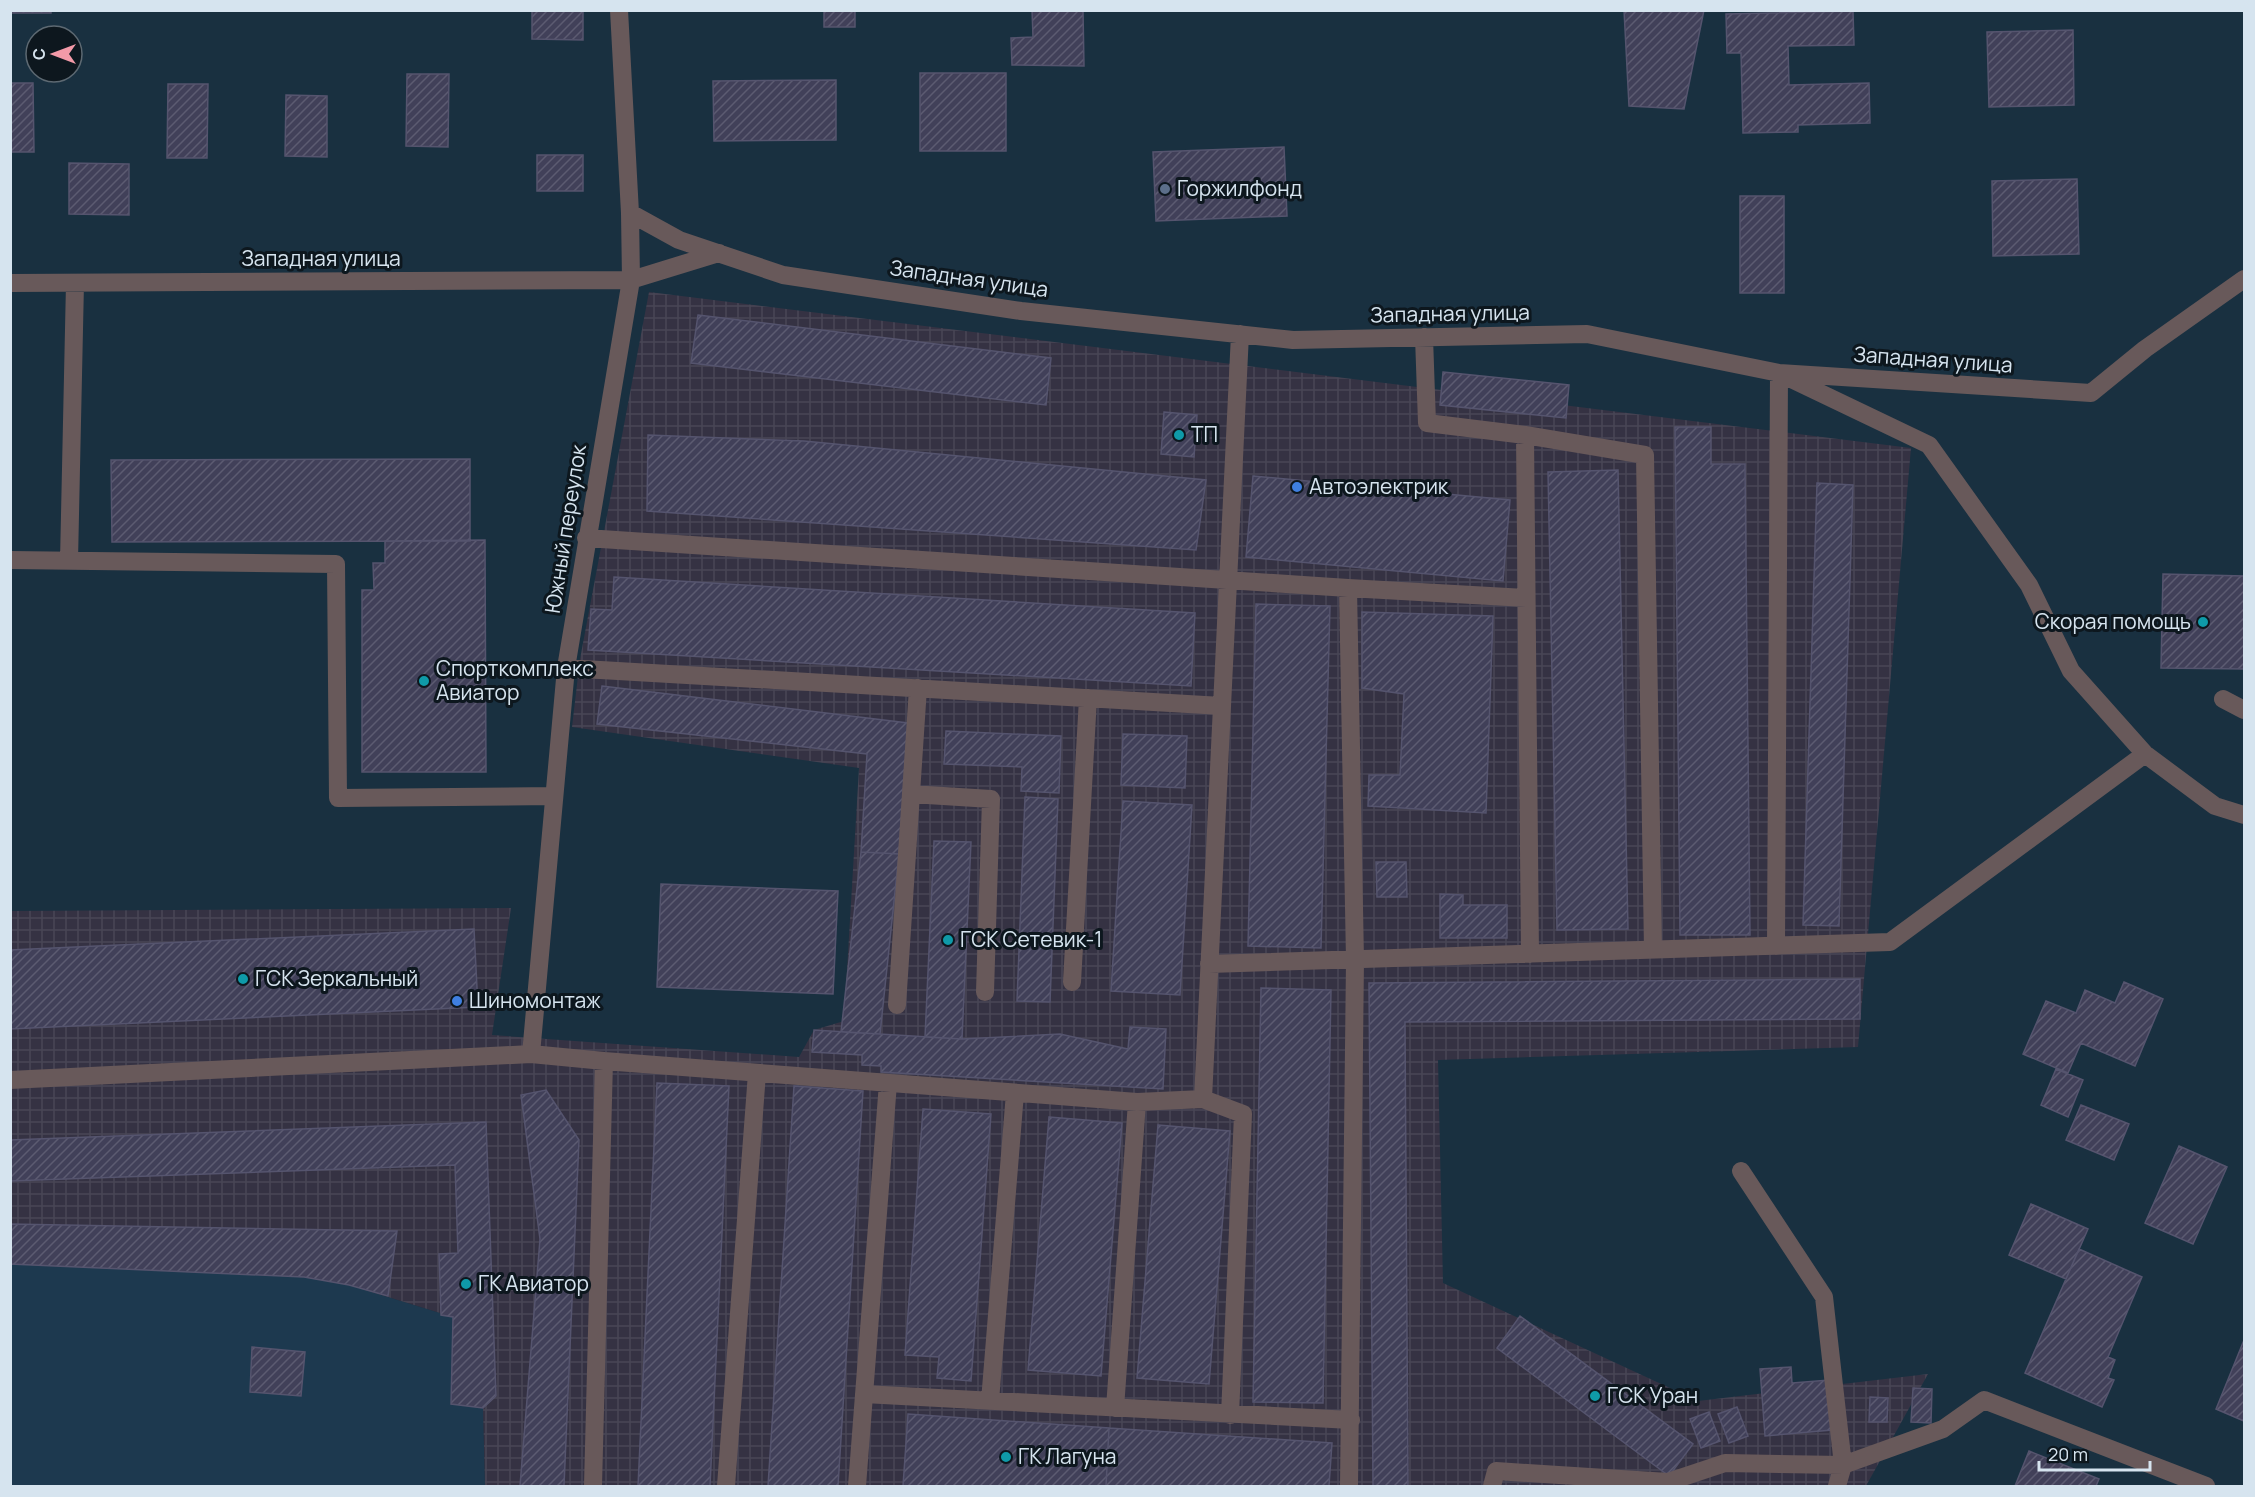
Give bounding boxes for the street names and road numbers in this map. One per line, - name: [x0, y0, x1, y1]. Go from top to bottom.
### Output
- street label: Западная улица: [241, 244, 401, 272]
- street label: Западная улица: [888, 253, 1050, 303]
- street label: Западная улица: [1370, 298, 1530, 328]
- street label: Западная улица: [1852, 339, 2014, 379]
- street label: Южный переулок: [538, 442, 592, 615]

